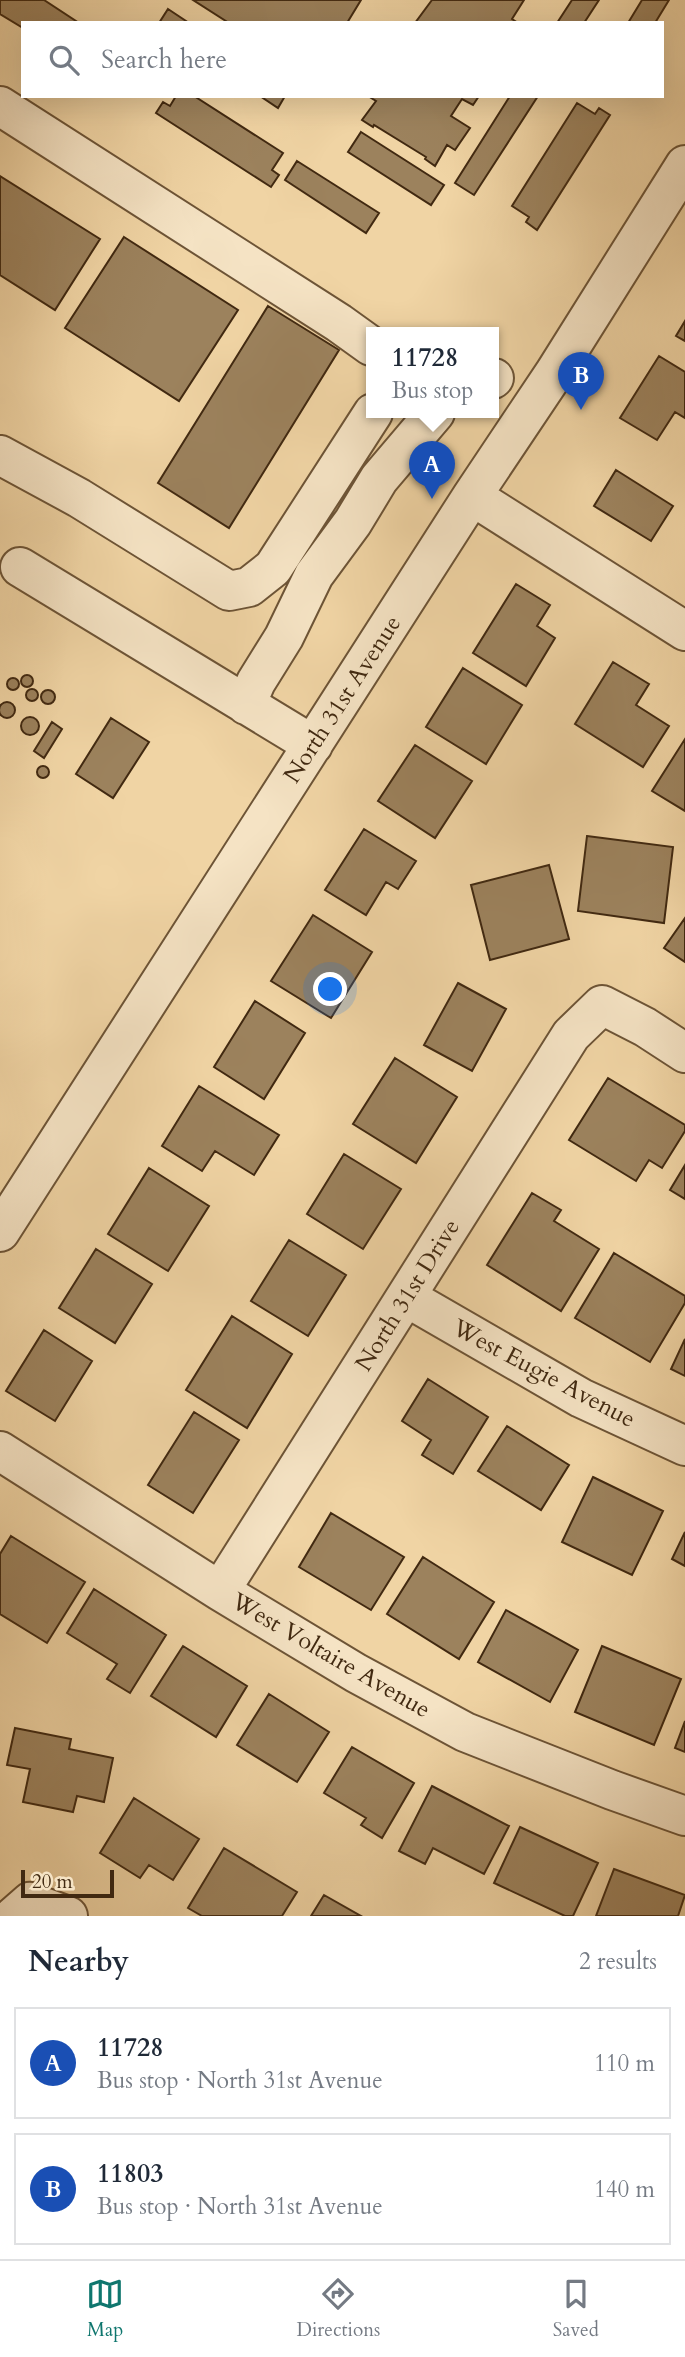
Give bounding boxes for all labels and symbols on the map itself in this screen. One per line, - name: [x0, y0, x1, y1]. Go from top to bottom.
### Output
- pin: B: [558, 352, 604, 410]
- pin: A: [409, 441, 455, 499]
- street label: North 31st Avenue: [276, 609, 409, 790]
- your location: [313, 972, 347, 1006]
- street label: North 31st Drive: [347, 1213, 468, 1378]
- street label: West Eugie Avenue: [446, 1311, 641, 1436]
- street label: West Voltaire Avenue: [224, 1584, 436, 1726]
- scale bar: [21, 1867, 114, 1899]

